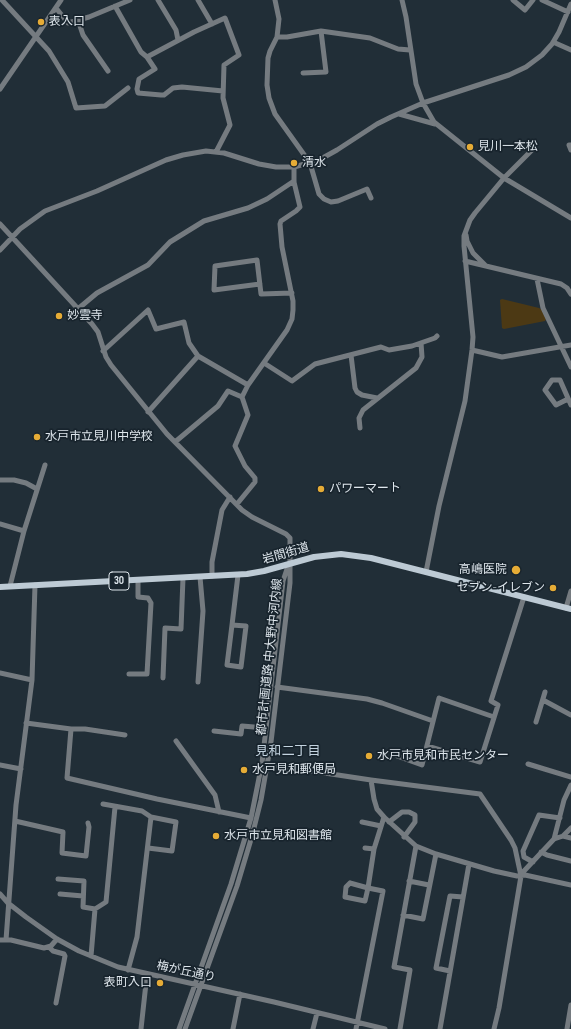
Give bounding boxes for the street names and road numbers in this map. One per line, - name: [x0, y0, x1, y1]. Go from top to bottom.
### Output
- street label: 岩間街道: [261, 540, 311, 568]
- road number: 30: [109, 572, 129, 590]
- street label: 都市計画道路 中大野中河内線: [255, 578, 285, 736]
- street label: 梅が丘通り: [155, 959, 217, 985]

